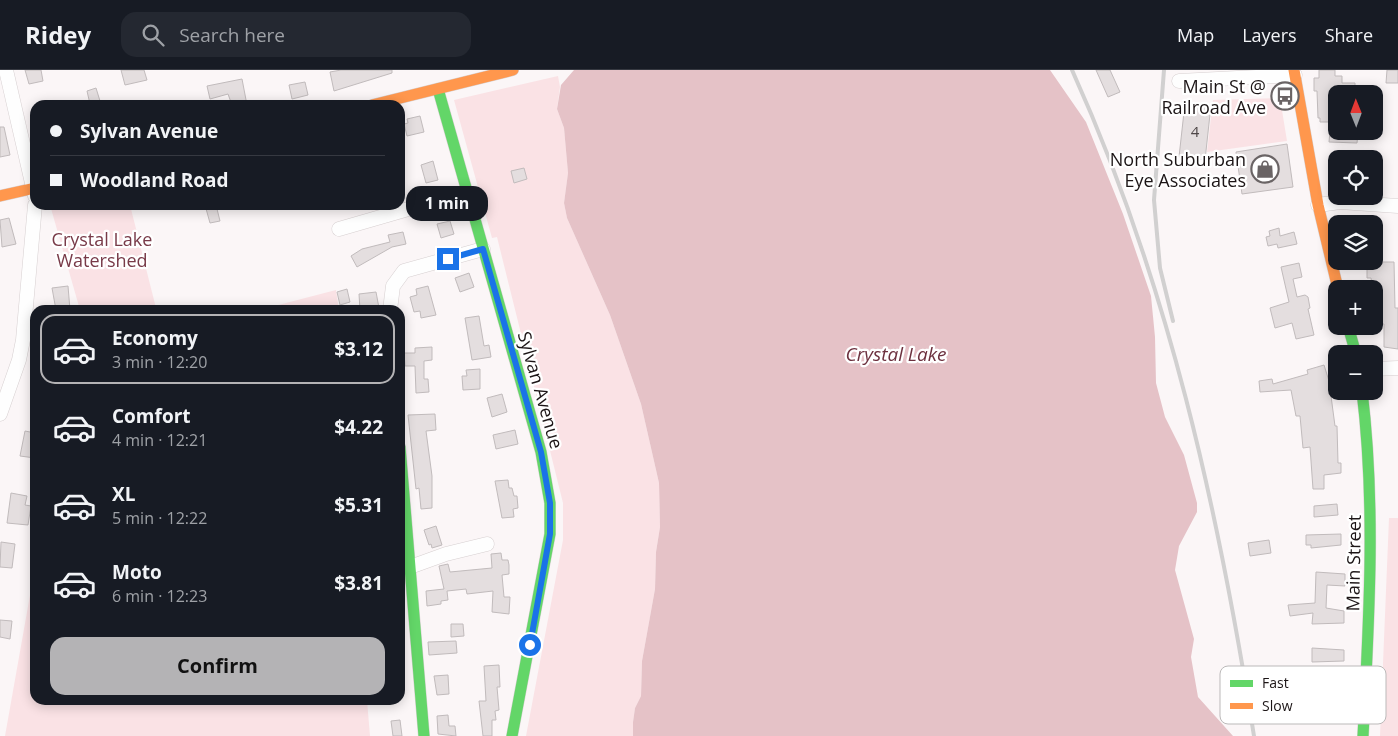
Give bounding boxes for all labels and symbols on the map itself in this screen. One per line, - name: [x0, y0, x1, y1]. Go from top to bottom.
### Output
- place label: Main St @ Railroad Ave: [1161, 74, 1266, 119]
- bus stop icon: Main St @ Railroad Ave: [1270, 81, 1300, 111]
- north arrow: [1328, 85, 1382, 140]
- house number: 4: [1191, 121, 1200, 141]
- place label: North Suburban Eye Associates: [1110, 147, 1246, 192]
- shop icon: North Suburban Eye Associates: [1250, 154, 1280, 184]
- callout: 1 min: [407, 186, 489, 222]
- park label: Crystal Lake Watershed: [52, 227, 152, 272]
- route end: [437, 248, 459, 270]
- street label: Sylvan Avenue: [513, 329, 569, 451]
- water label: Crystal Lake: [846, 341, 946, 367]
- street label: Main Street: [1340, 514, 1366, 612]
- route start: [519, 634, 541, 656]
- legend: [1220, 666, 1386, 724]
- text: Fast: [1262, 673, 1289, 692]
- text: Slow: [1262, 696, 1293, 715]

